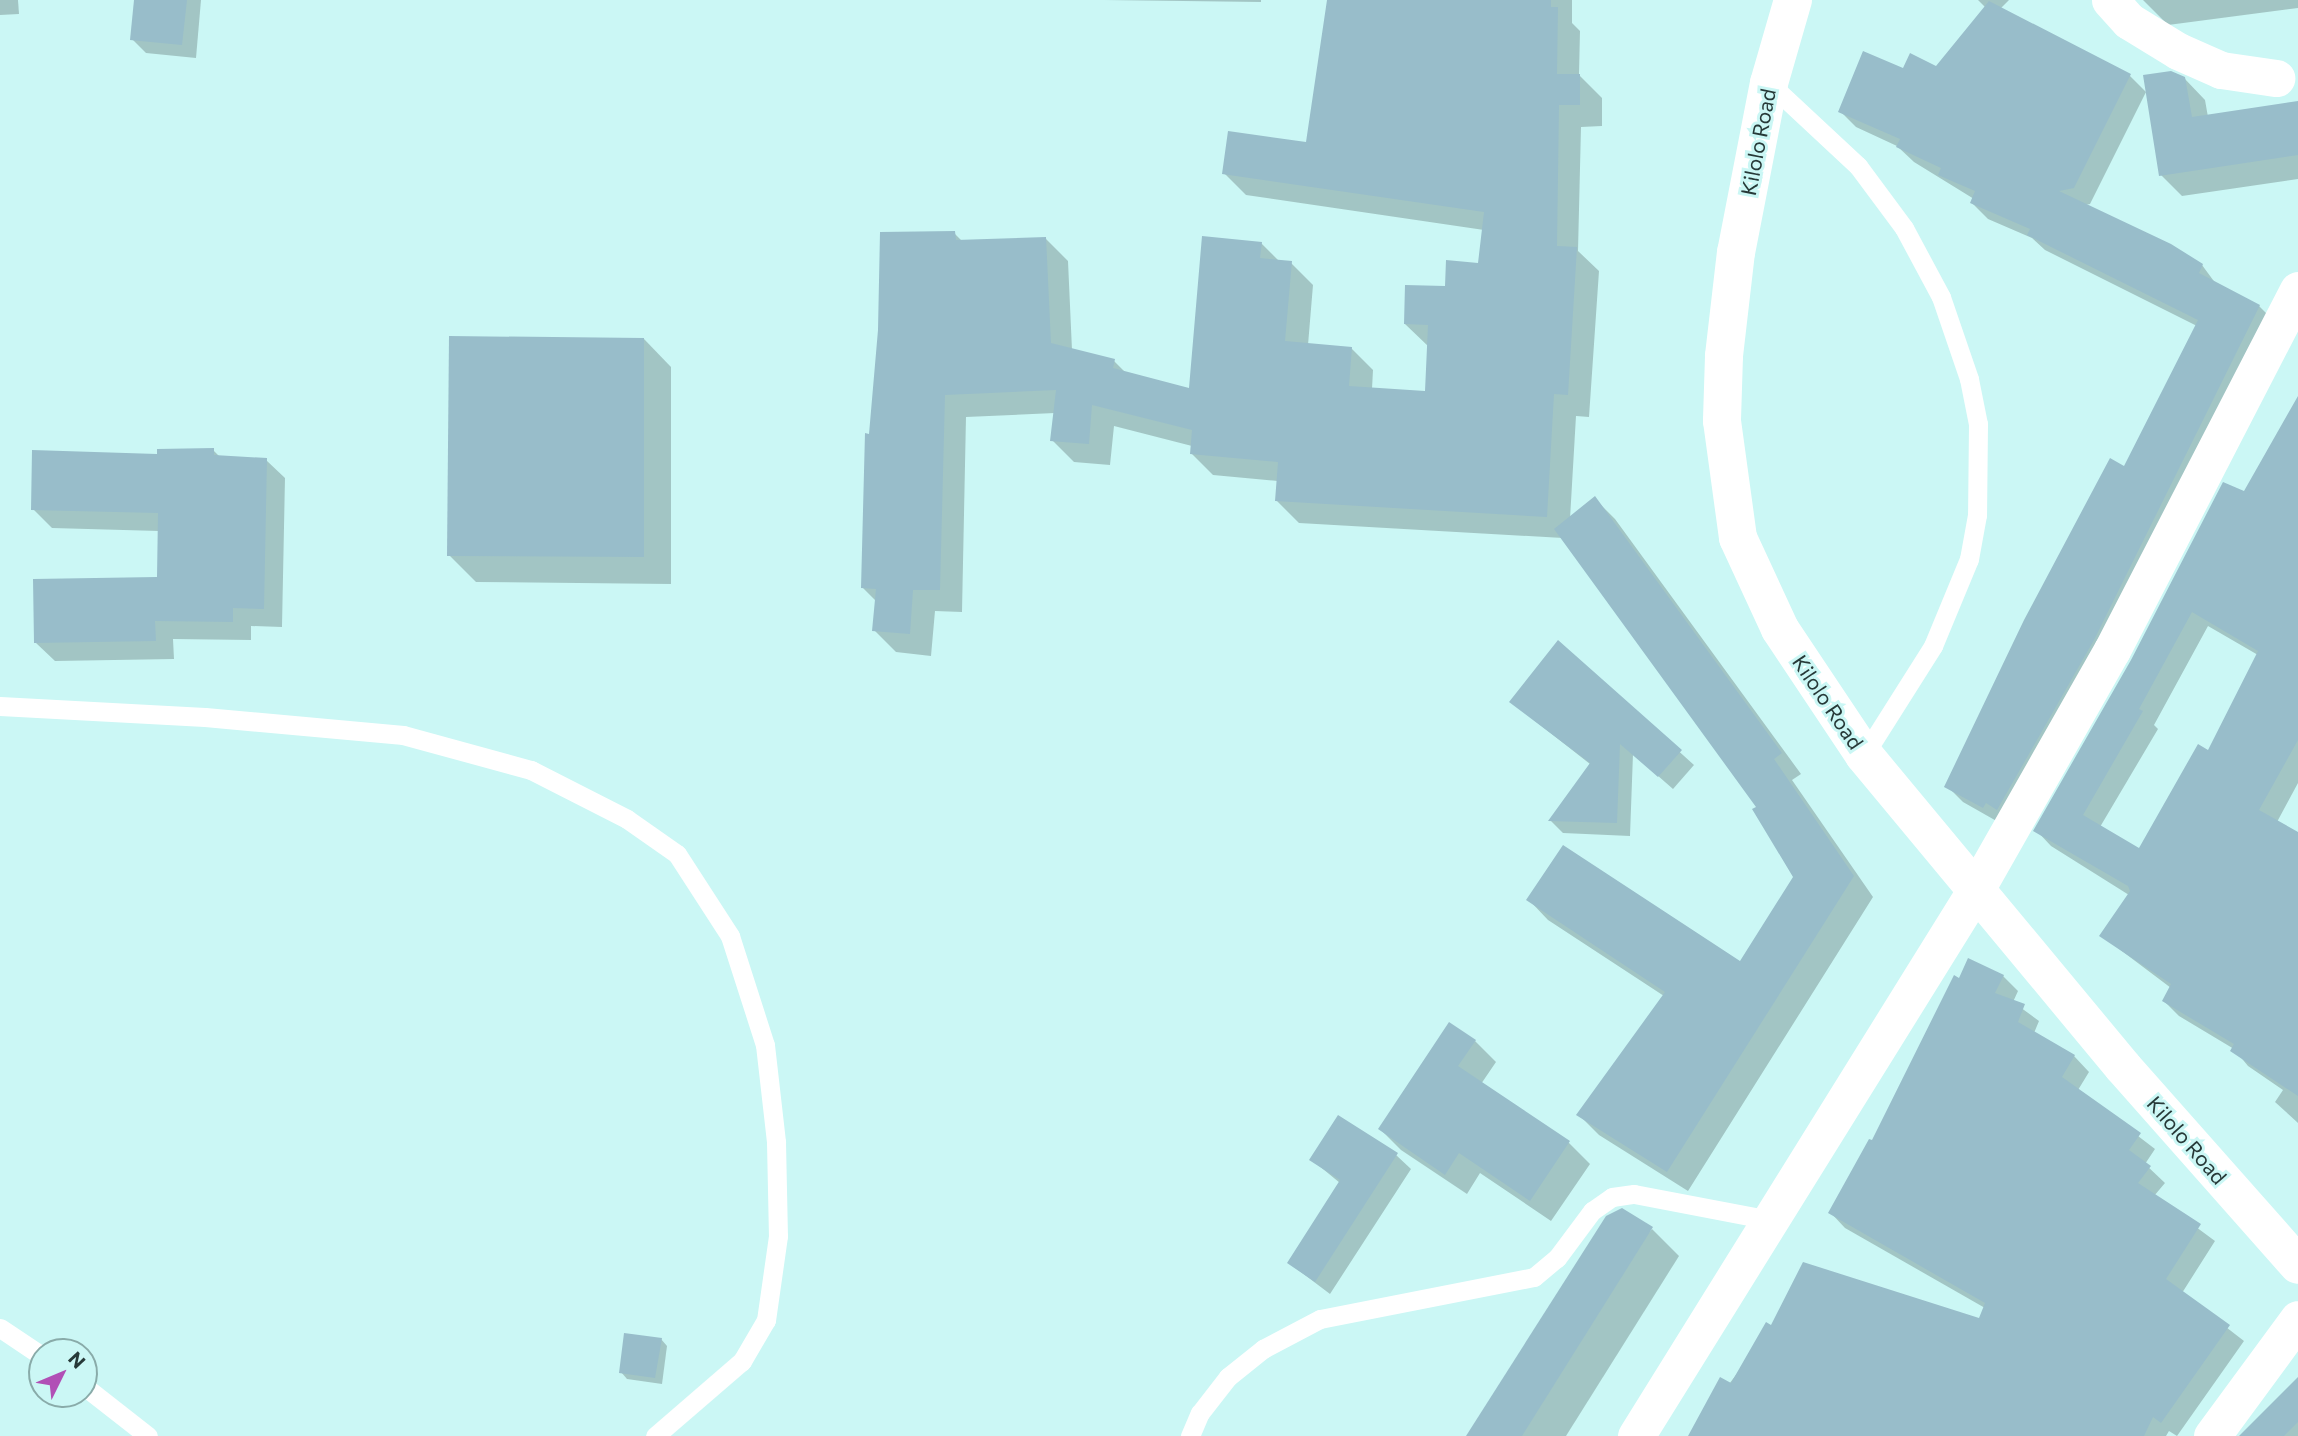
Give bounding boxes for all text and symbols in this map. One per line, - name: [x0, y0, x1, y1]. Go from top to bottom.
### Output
- street label: Kilolo Road: [1735, 86, 1781, 198]
- street label: Kilolo Road: [1787, 650, 1869, 754]
- street label: Kilolo Road: [2142, 1091, 2232, 1189]
- north arrow: [28, 1338, 98, 1408]
- text: N: [64, 1347, 91, 1373]

